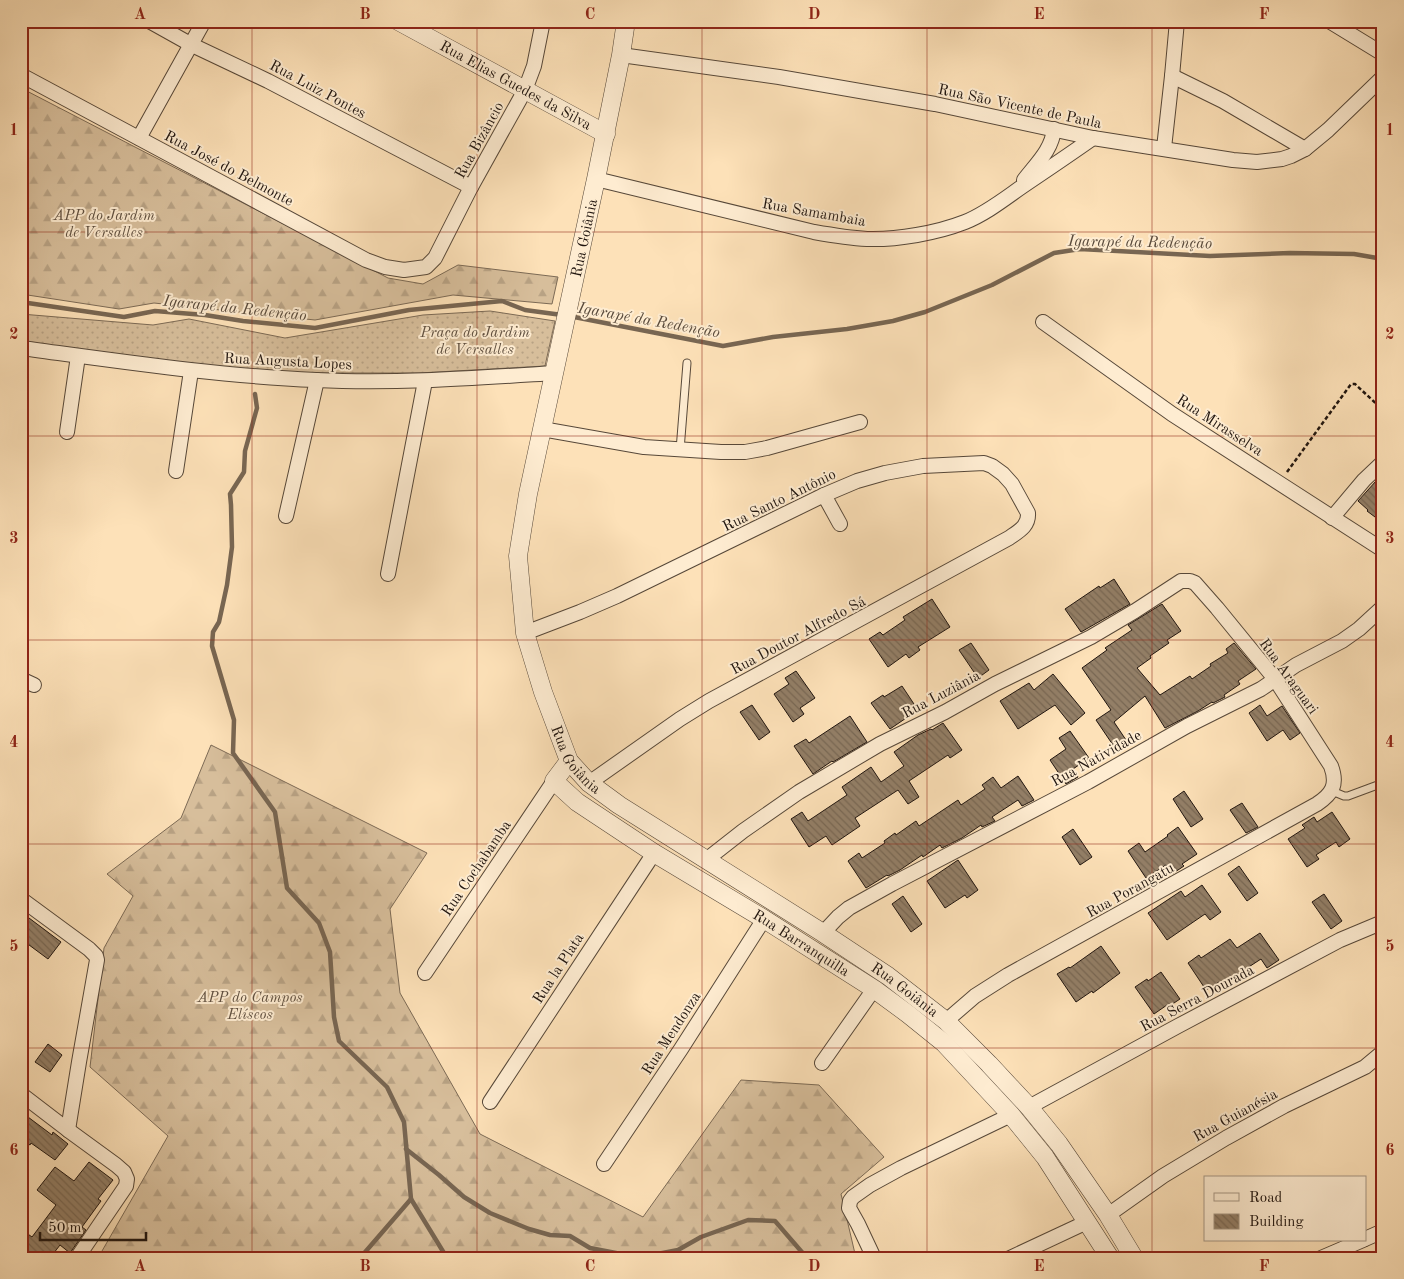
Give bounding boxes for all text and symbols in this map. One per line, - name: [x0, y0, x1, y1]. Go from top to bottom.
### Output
- text: A: [134, 7, 146, 23]
- text: B: [359, 7, 371, 23]
- text: C: [585, 7, 595, 23]
- text: D: [808, 7, 820, 23]
- text: E: [1033, 7, 1045, 23]
- text: F: [1259, 7, 1270, 23]
- street label: Rua Elias Guedes da Silva: [437, 39, 594, 134]
- street label: Rua Luiz Pontes: [267, 59, 368, 122]
- street label: Rua São Vicente de Paula: [936, 83, 1103, 132]
- street label: Rua Bizâncio: [453, 100, 507, 181]
- text: 1: [9, 123, 19, 139]
- text: 1: [1385, 123, 1395, 139]
- street label: Rua José do Belmonte: [161, 129, 295, 210]
- street label: Rua Goiânia: [570, 197, 601, 279]
- street label: Rua Samambaia: [761, 197, 867, 230]
- park label: APP do Jardim de Versalles: [52, 209, 155, 241]
- water label: Igarapé da Redenção: [1067, 234, 1212, 252]
- water label: Igarapé da Redenção: [161, 293, 307, 324]
- water label: Igarapé da Redenção: [575, 300, 721, 341]
- park label: Praça do Jardim de Versalles: [419, 326, 530, 358]
- text: 2: [9, 327, 19, 343]
- text: 2: [1385, 327, 1395, 343]
- street label: Rua Augusta Lopes: [224, 352, 352, 373]
- street label: Rua Mirasselva: [1173, 393, 1265, 460]
- street label: Rua Santo Antônio: [721, 467, 839, 535]
- text: 3: [9, 531, 19, 547]
- text: 3: [1385, 531, 1395, 547]
- street label: Rua Doutor Alfredo Sá: [729, 594, 869, 678]
- street label: Rua Araguari: [1256, 636, 1320, 717]
- street label: Rua Luziânia: [900, 668, 984, 722]
- street label: Rua Goiânia: [547, 724, 603, 798]
- street label: Rua Natividade: [1049, 728, 1144, 790]
- text: 4: [9, 735, 19, 751]
- text: 4: [1385, 735, 1395, 751]
- street label: Rua Cochabamba: [440, 818, 515, 919]
- street label: Rua Porangatu: [1084, 861, 1177, 922]
- street label: Rua Barranquilla: [750, 908, 852, 980]
- street label: Rua la Plata: [531, 931, 588, 1007]
- text: 5: [9, 939, 19, 955]
- text: 5: [1385, 939, 1395, 955]
- street label: Rua Goiânia: [868, 961, 941, 1021]
- street label: Rua Serra Dourada: [1138, 963, 1258, 1036]
- street label: Rua Mendonza: [640, 989, 705, 1078]
- park label: APP do Campos Elíseos: [196, 991, 303, 1023]
- street label: Rua Guianésia: [1191, 1087, 1281, 1146]
- text: 6: [9, 1143, 19, 1159]
- text: 6: [1385, 1143, 1395, 1159]
- legend: [1204, 1176, 1366, 1242]
- text: Road: [1249, 1191, 1283, 1206]
- scale bar: [40, 1209, 146, 1241]
- text: Building: [1249, 1215, 1304, 1230]
- text: 50 m: [48, 1221, 82, 1236]
- text: A: [134, 1259, 146, 1275]
- text: B: [359, 1259, 371, 1275]
- text: C: [585, 1259, 595, 1275]
- text: D: [808, 1259, 820, 1275]
- text: E: [1033, 1259, 1045, 1275]
- text: F: [1259, 1259, 1270, 1275]

